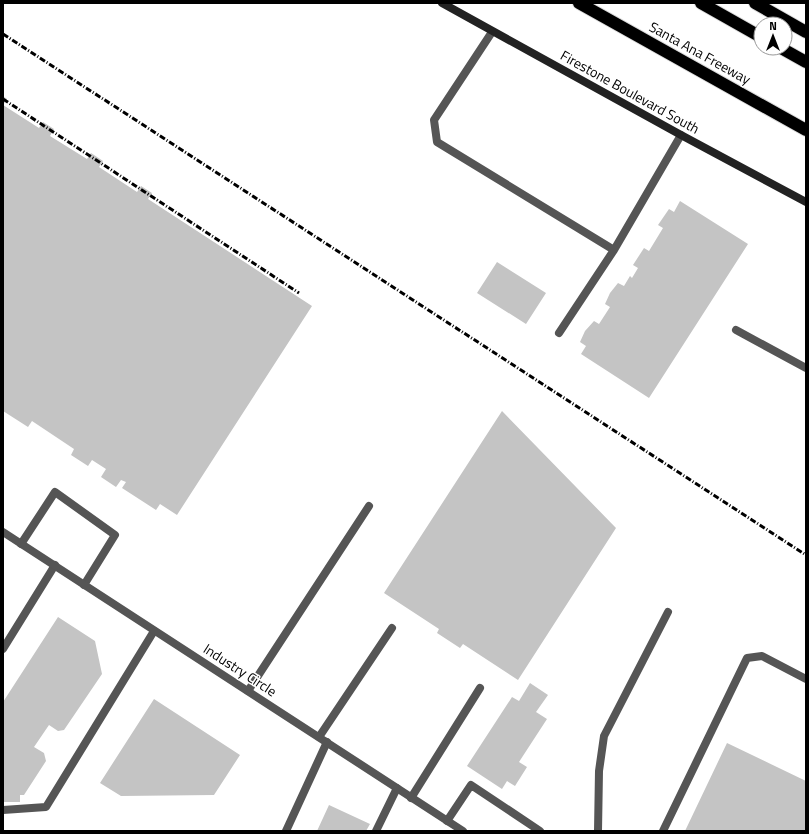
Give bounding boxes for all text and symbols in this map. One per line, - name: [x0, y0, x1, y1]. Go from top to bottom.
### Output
- street label: Santa Ana Freeway: [646, 16, 755, 89]
- north arrow: [753, 16, 793, 56]
- text: N: [769, 18, 777, 34]
- street label: Firestone Boulevard South: [557, 45, 704, 139]
- street label: Industry Circle: [199, 638, 281, 701]

